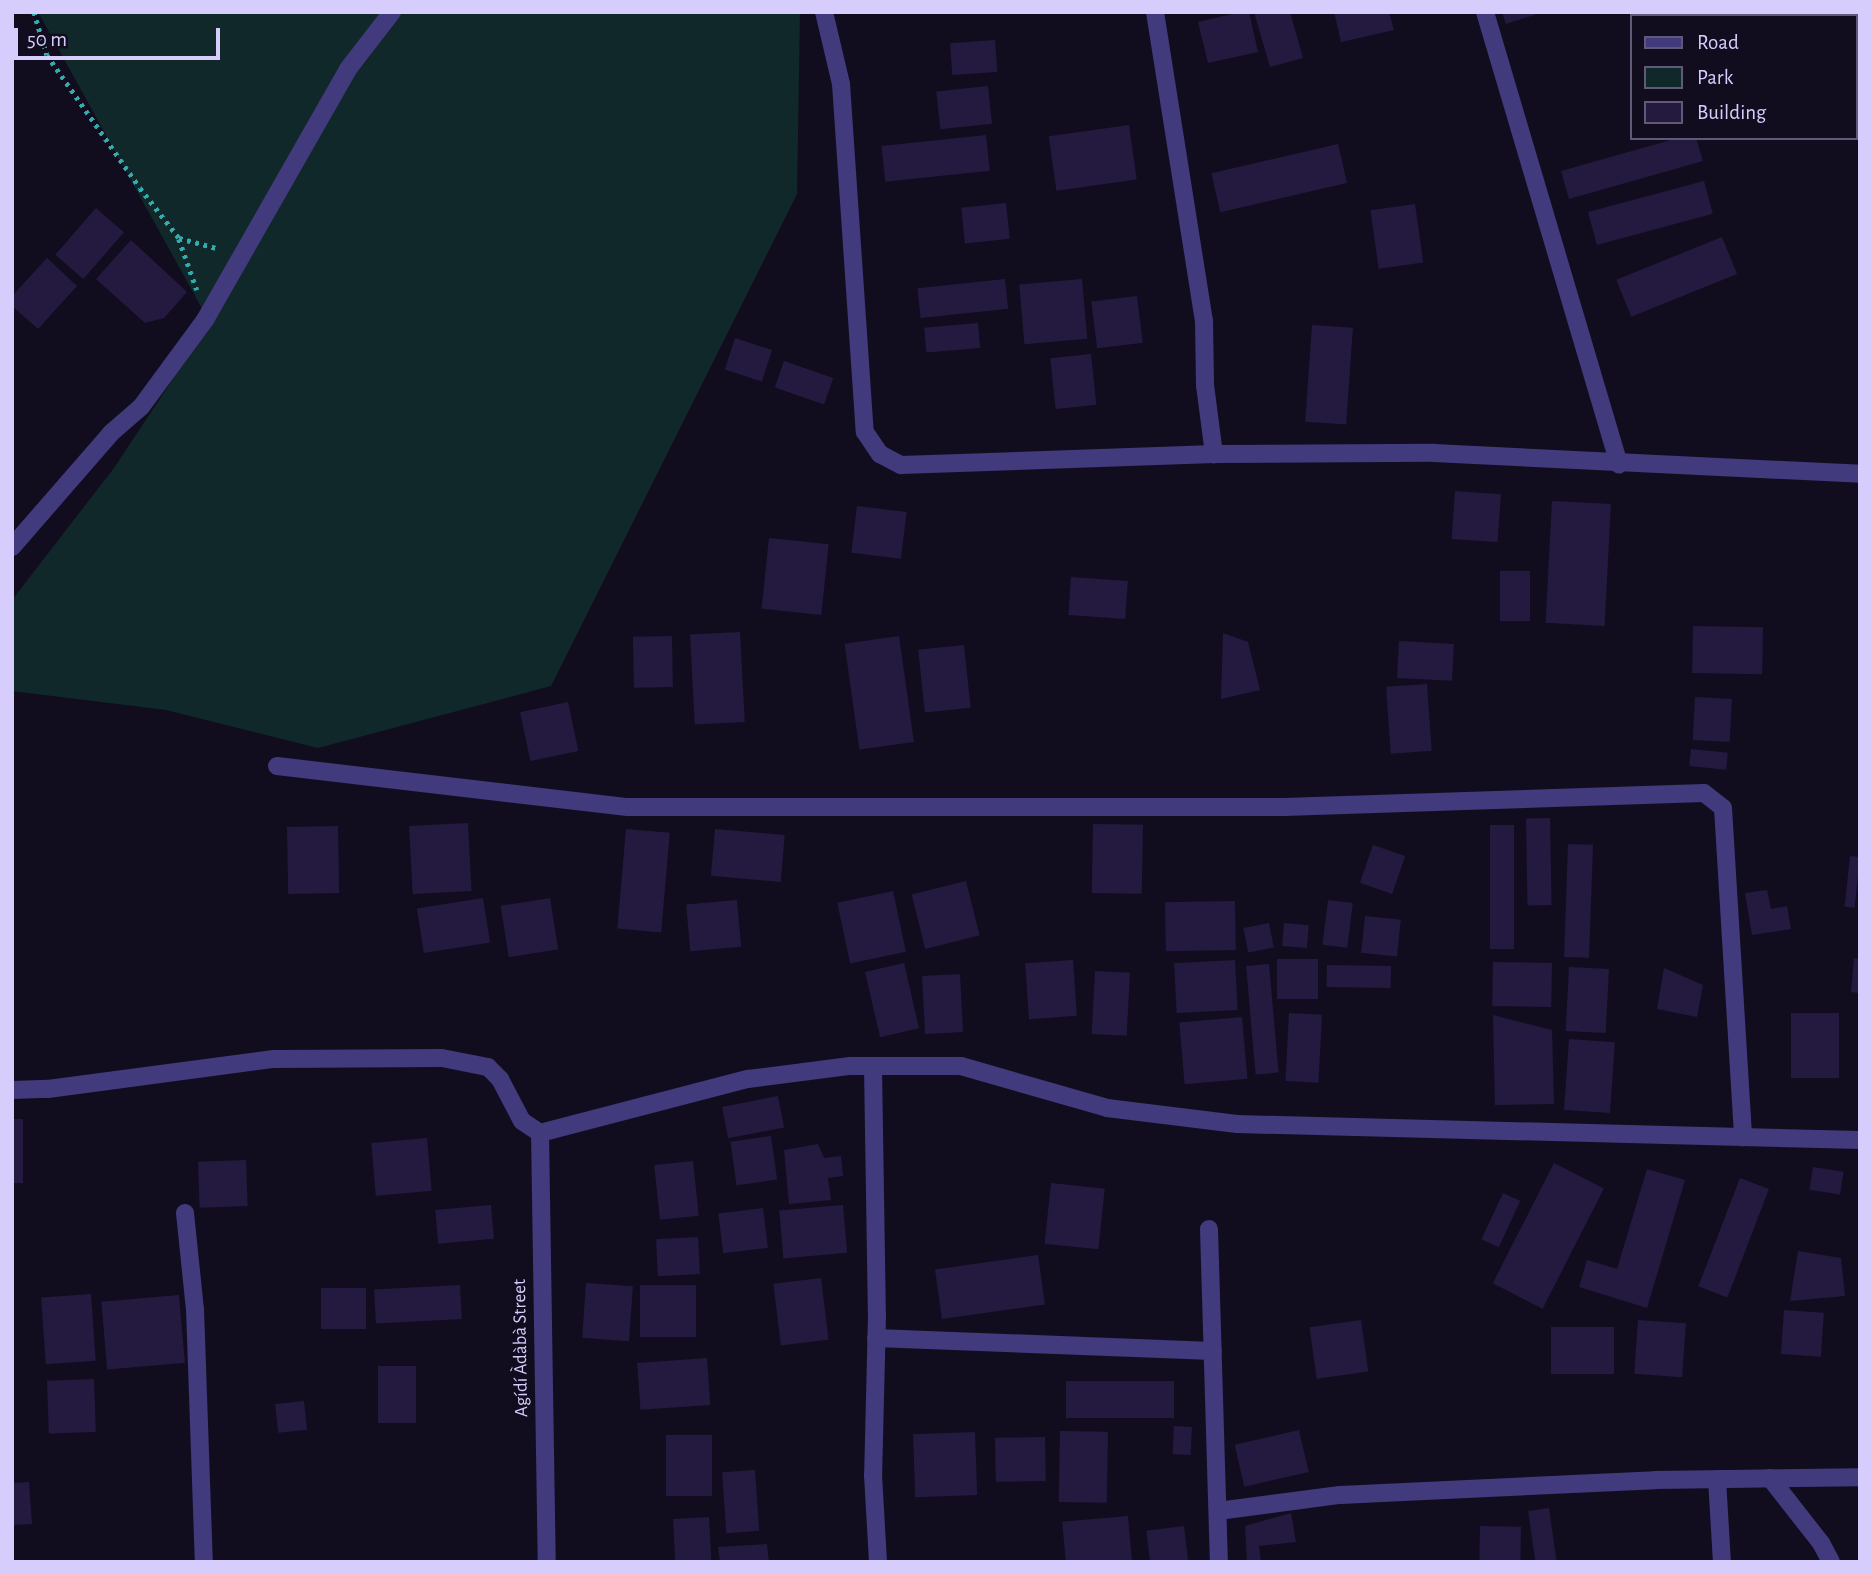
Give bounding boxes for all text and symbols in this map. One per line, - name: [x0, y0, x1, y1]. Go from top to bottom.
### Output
- scale bar: [18, 14, 224, 58]
- legend: [1630, 14, 1858, 140]
- text: 50 m: [27, 29, 67, 50]
- text: Road: [1697, 32, 1739, 53]
- text: Park: [1697, 67, 1733, 88]
- text: Building: [1697, 102, 1766, 123]
- street label: Agídí Àdàbà Street: [508, 1279, 534, 1417]

